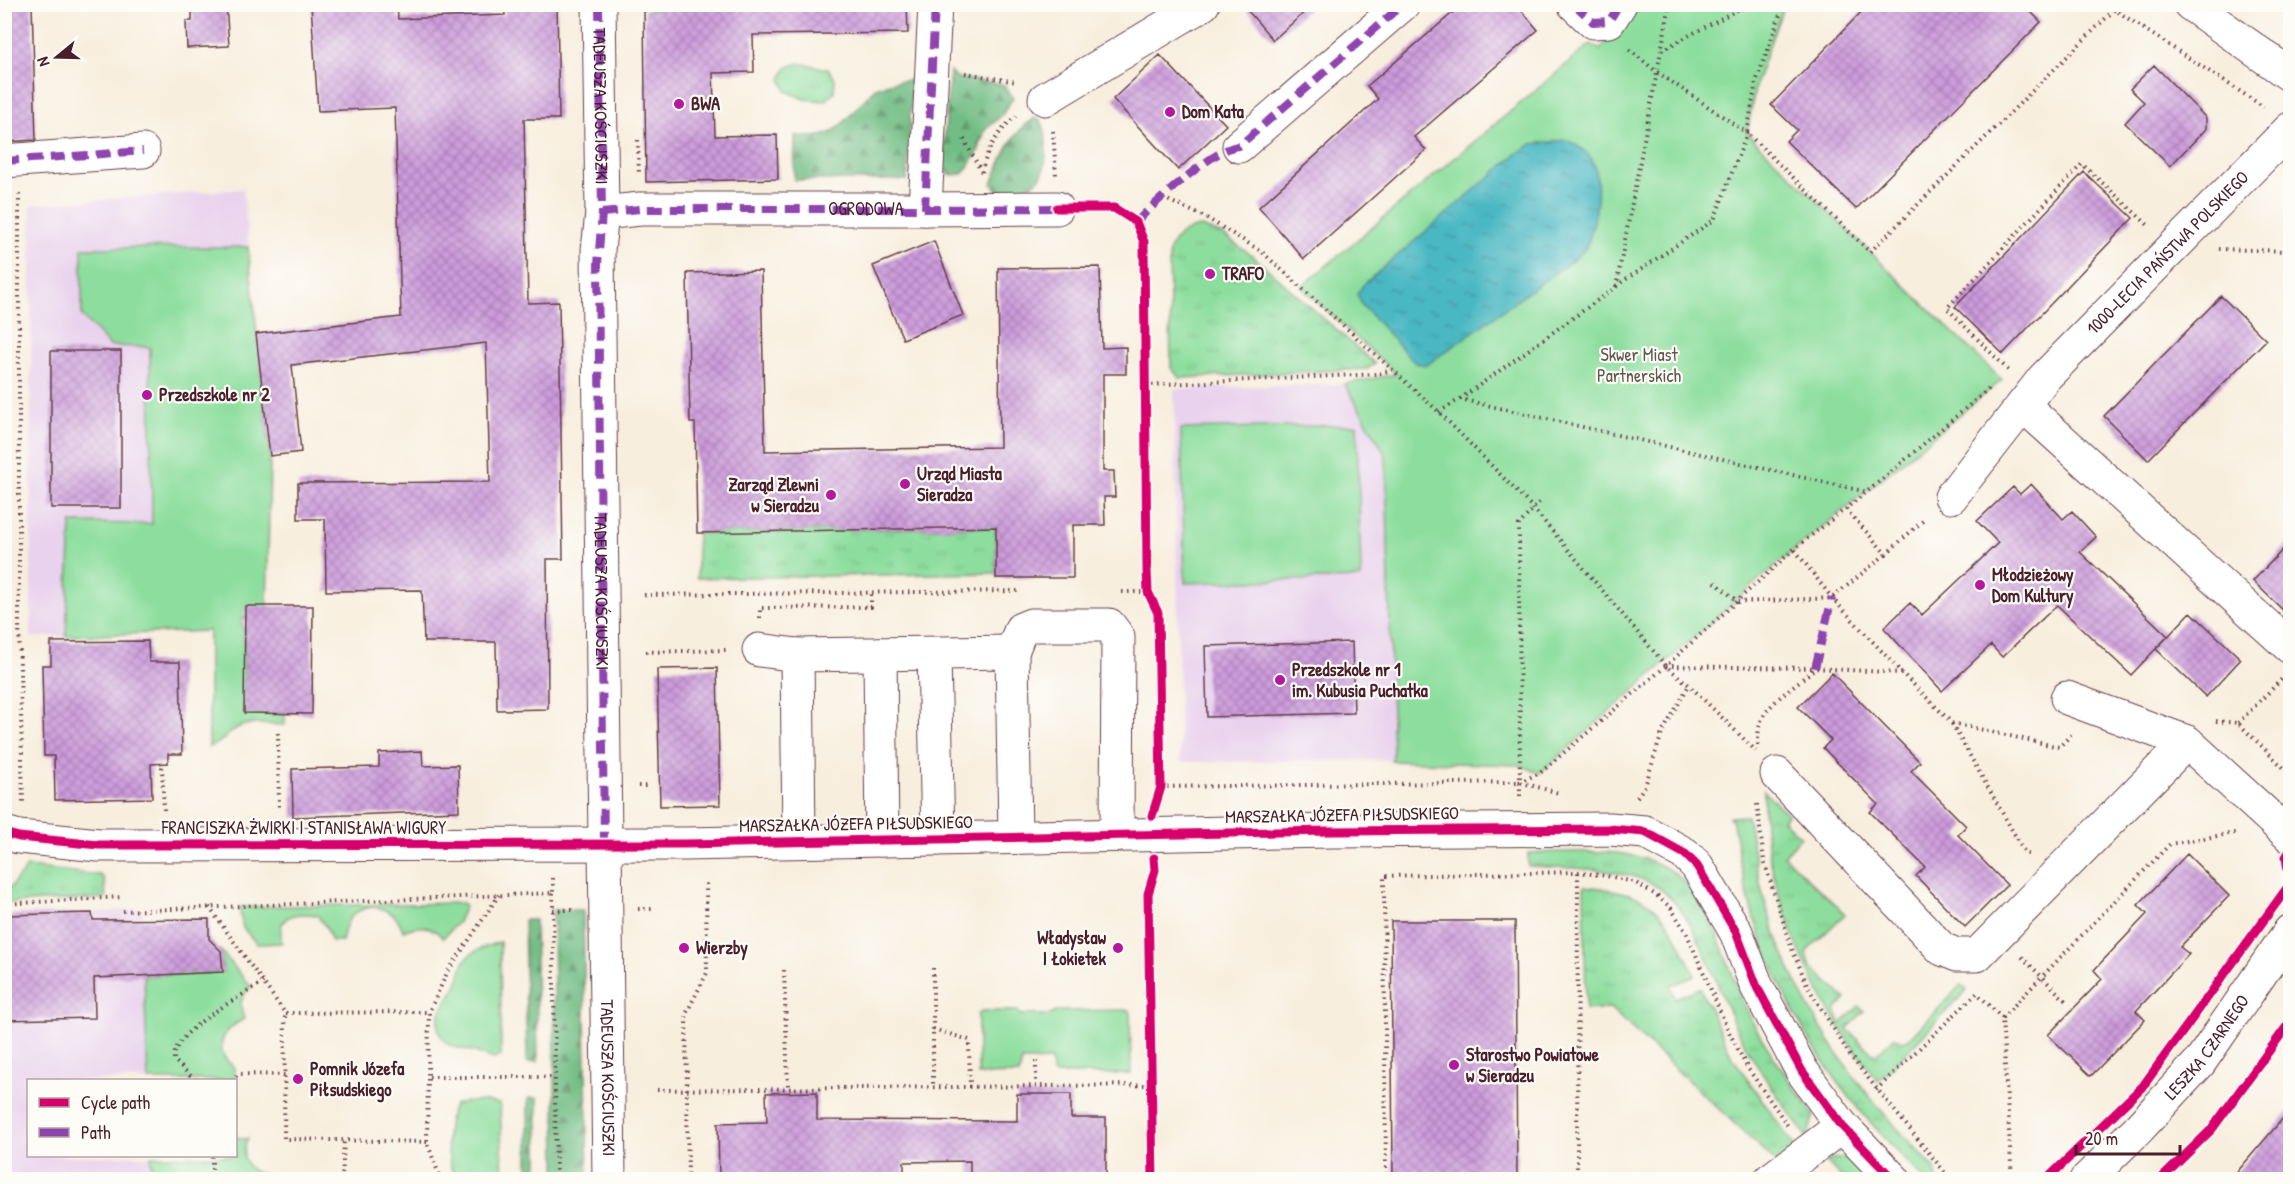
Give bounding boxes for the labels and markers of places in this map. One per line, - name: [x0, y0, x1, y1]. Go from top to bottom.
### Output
- place label: BWA: [691, 91, 720, 116]
- marker: BWA: [672, 97, 686, 111]
- place label: Dom Kata: [1182, 99, 1245, 124]
- marker: Dom Kata: [1163, 105, 1177, 119]
- place label: TRAFO: [1221, 261, 1264, 286]
- marker: TRAFO: [1203, 267, 1217, 281]
- place label: Przedszkole nr 2: [159, 382, 270, 407]
- marker: Przedszkole nr 2: [140, 388, 154, 402]
- place label: Urząd Miasta Sieradza: [917, 461, 1003, 507]
- place label: Zarząd Zlewni w Sieradzu: [728, 472, 820, 518]
- marker: Urząd Miasta Sieradza: [898, 477, 912, 491]
- marker: Zarząd Zlewni w Sieradzu: [824, 488, 838, 502]
- place label: Młodzieżowy Dom Kultury: [1992, 562, 2074, 609]
- marker: Młodzieżowy Dom Kultury: [1973, 578, 1987, 592]
- place label: Przedszkole nr 1 im. Kubusia Puchatka: [1292, 657, 1429, 703]
- marker: Przedszkole nr 1 im. Kubusia Puchatka: [1273, 673, 1287, 687]
- place label: Władysław I Łokietek: [1037, 925, 1107, 971]
- place label: Wierzby: [696, 935, 748, 961]
- marker: Wierzby: [677, 941, 691, 955]
- marker: Władysław I Łokietek: [1111, 941, 1125, 955]
- place label: Starostwo Powiatowe w Sieradzu: [1466, 1042, 1600, 1088]
- place label: Pomnik Józefa Piłsudskiego: [310, 1056, 405, 1103]
- marker: Starostwo Powiatowe w Sieradzu: [1447, 1058, 1461, 1072]
- marker: Pomnik Józefa Piłsudskiego: [291, 1072, 305, 1086]

